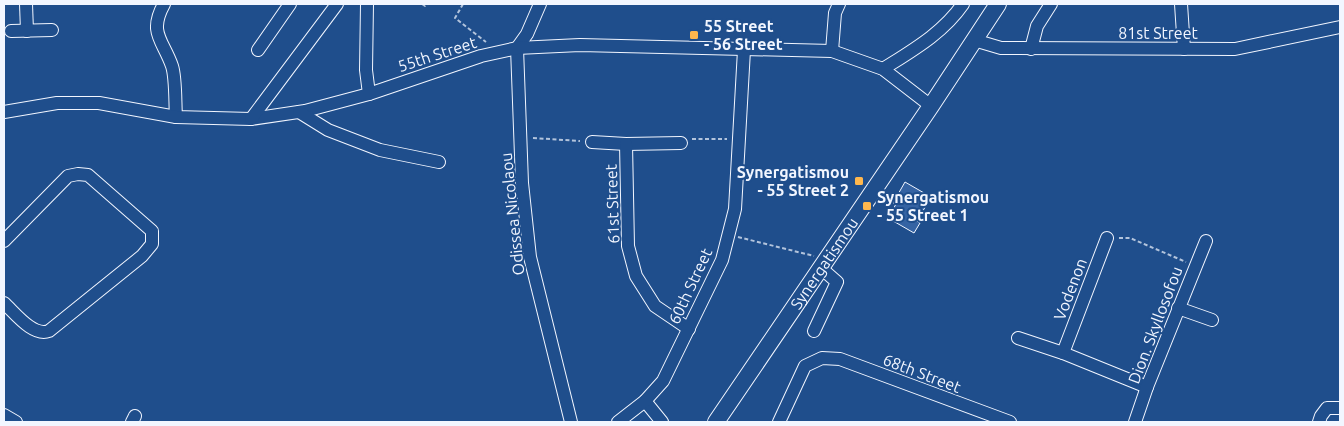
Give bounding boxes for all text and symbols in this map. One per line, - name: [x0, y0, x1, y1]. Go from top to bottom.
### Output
- place label: 55 Street - 56 Street: [704, 17, 783, 53]
- street label: 81st Street: [1118, 24, 1199, 42]
- marker: 55 Street - 56 Street: [688, 29, 700, 41]
- street label: 55th Street: [395, 33, 479, 75]
- street label: Odissea Nicolaou: [497, 152, 527, 276]
- street label: 61st Street: [602, 163, 622, 244]
- place label: Synergatismou - 55 Street 2: [737, 163, 849, 199]
- marker: Synergatismou - 55 Street 2: [853, 175, 865, 187]
- place label: Synergatismou - 55 Street 1: [877, 188, 989, 224]
- marker: Synergatismou - 55 Street 1: [861, 200, 873, 212]
- street label: Synergatismou: [787, 214, 862, 312]
- street label: 60th Street: [665, 244, 716, 327]
- street label: Vodenon: [1050, 256, 1090, 322]
- street label: Dion. Skyllosofou: [1124, 264, 1186, 386]
- street label: 68th Street: [881, 350, 964, 396]

